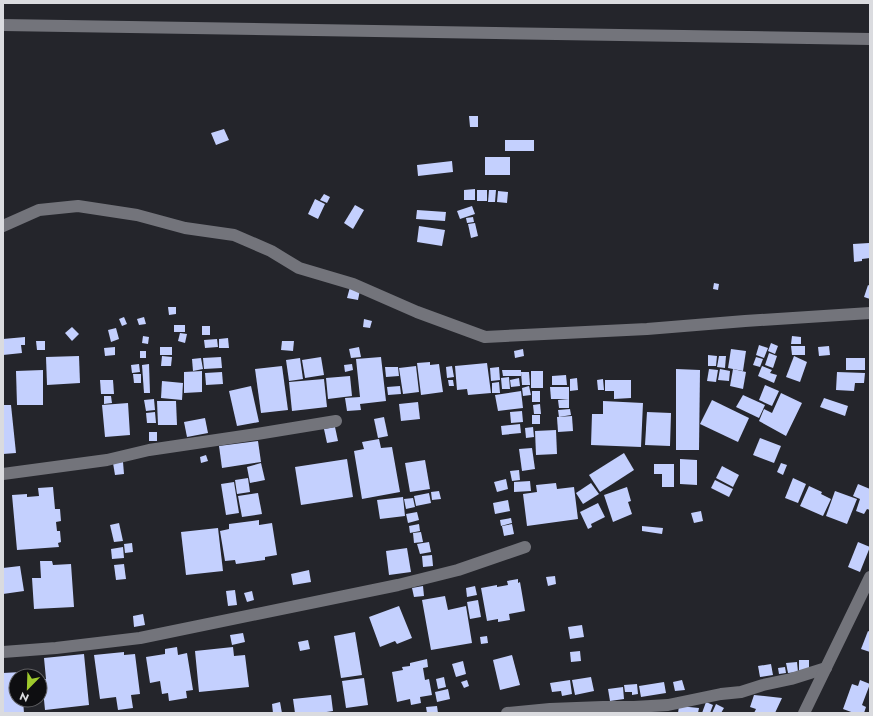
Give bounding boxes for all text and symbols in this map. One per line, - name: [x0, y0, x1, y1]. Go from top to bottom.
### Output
- north arrow: [8, 668, 48, 708]
- text: N: [17, 688, 31, 706]

